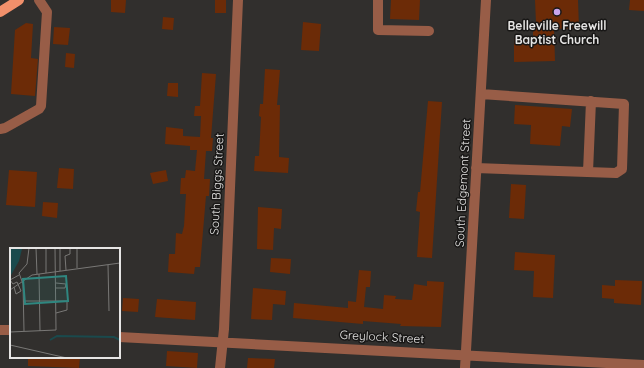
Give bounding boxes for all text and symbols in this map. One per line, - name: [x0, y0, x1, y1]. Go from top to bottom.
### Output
- marker: Belleville Freewill Baptist Church: [552, 7, 562, 17]
- place label: Belleville Freewill Baptist Church: [508, 18, 606, 47]
- street label: South Edgemont Street: [452, 119, 473, 247]
- street label: South Biggs Street: [206, 133, 227, 235]
- inset map: [10, 248, 120, 358]
- street label: Greylock Street: [339, 327, 425, 346]

